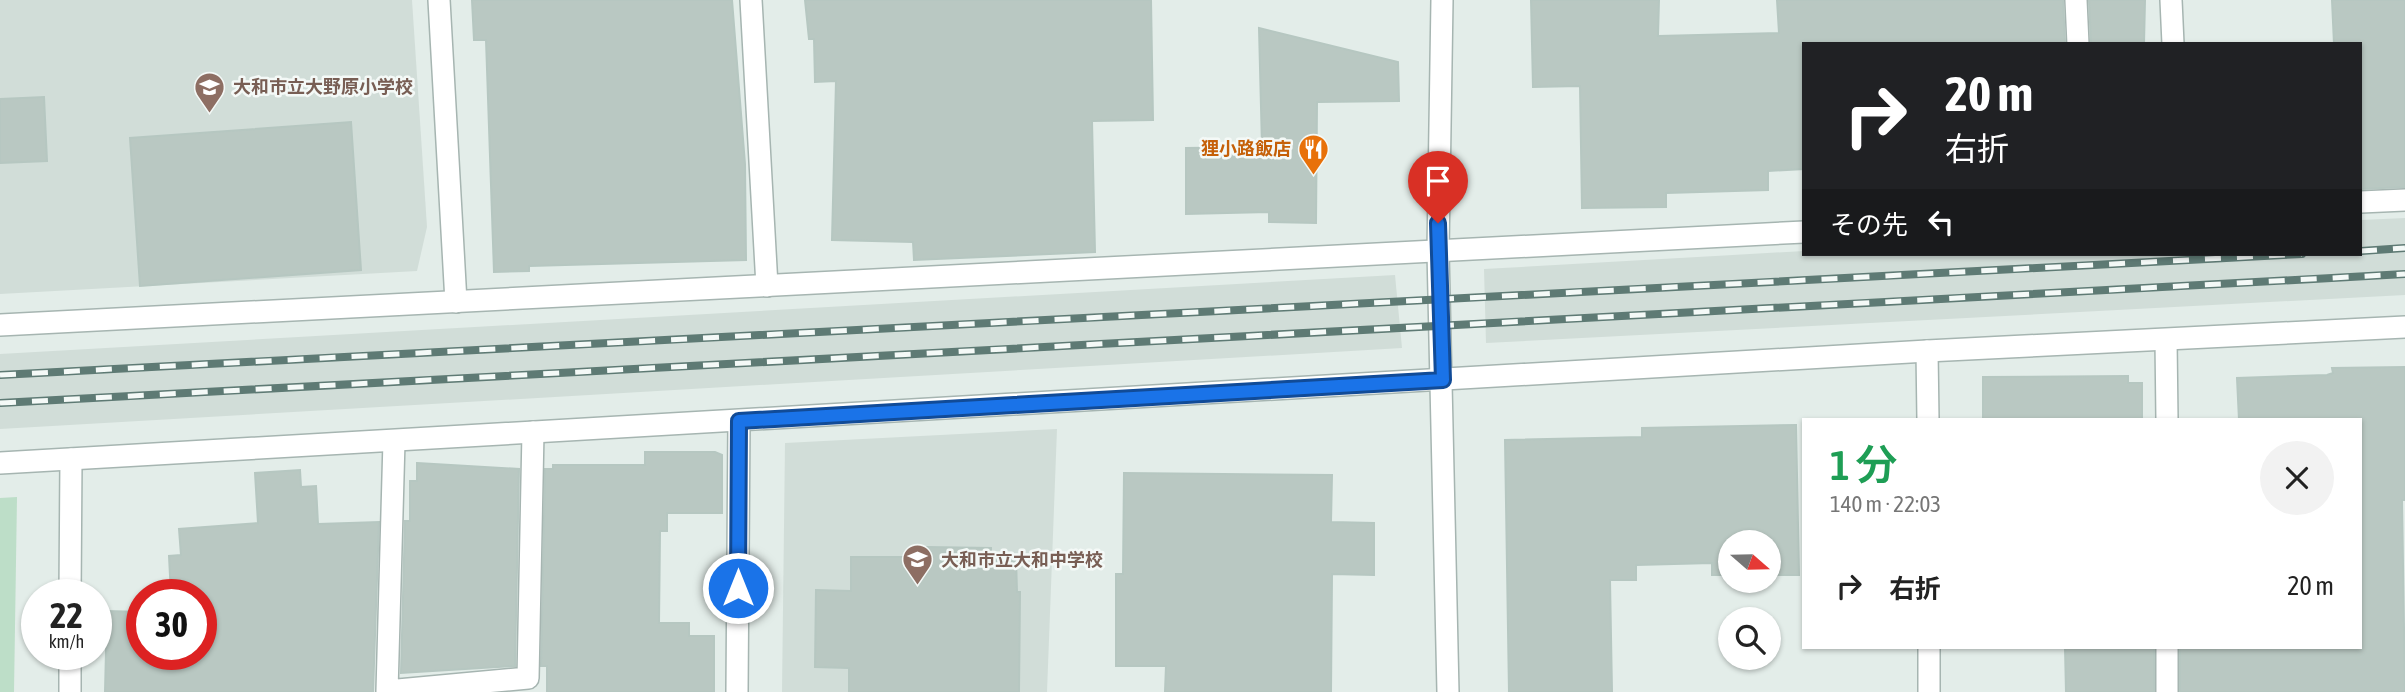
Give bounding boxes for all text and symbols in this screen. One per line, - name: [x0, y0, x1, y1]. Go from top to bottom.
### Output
- text: 20 m: [1945, 65, 2033, 121]
- school or university icon: 大和市立大野原小学校: [193, 70, 227, 114]
- icon: right: [1830, 70, 1921, 161]
- place label: 大和市立大野原小学校: [233, 76, 413, 97]
- text: 右折: [1945, 130, 2009, 167]
- restaurant icon: 狸小路飯店: [1297, 132, 1331, 176]
- place label: 狸小路飯店: [1201, 138, 1291, 159]
- pin: [1408, 151, 1468, 223]
- icon: arrive: [1419, 162, 1457, 200]
- icon: left: [1922, 203, 1960, 241]
- text: その先: [1830, 210, 1908, 240]
- text: 1 分: [1830, 441, 1898, 489]
- button: close: [2260, 441, 2334, 515]
- text: 140 m · 22:03: [1830, 491, 1941, 517]
- north arrow: [1718, 530, 1782, 593]
- map controls: [1718, 530, 1781, 670]
- school or university icon: 大和市立大和中学校: [901, 543, 935, 587]
- place label: 大和市立大和中学校: [941, 549, 1103, 570]
- position arrow: [701, 551, 775, 625]
- icon: right: [1830, 567, 1868, 605]
- text: 20 m: [2287, 571, 2334, 601]
- text: 右折: [1889, 574, 1941, 604]
- speed limit sign: 30: [126, 579, 217, 670]
- text: 22: [50, 595, 83, 635]
- button: search: [1718, 607, 1781, 670]
- text: km/h: [49, 631, 84, 652]

